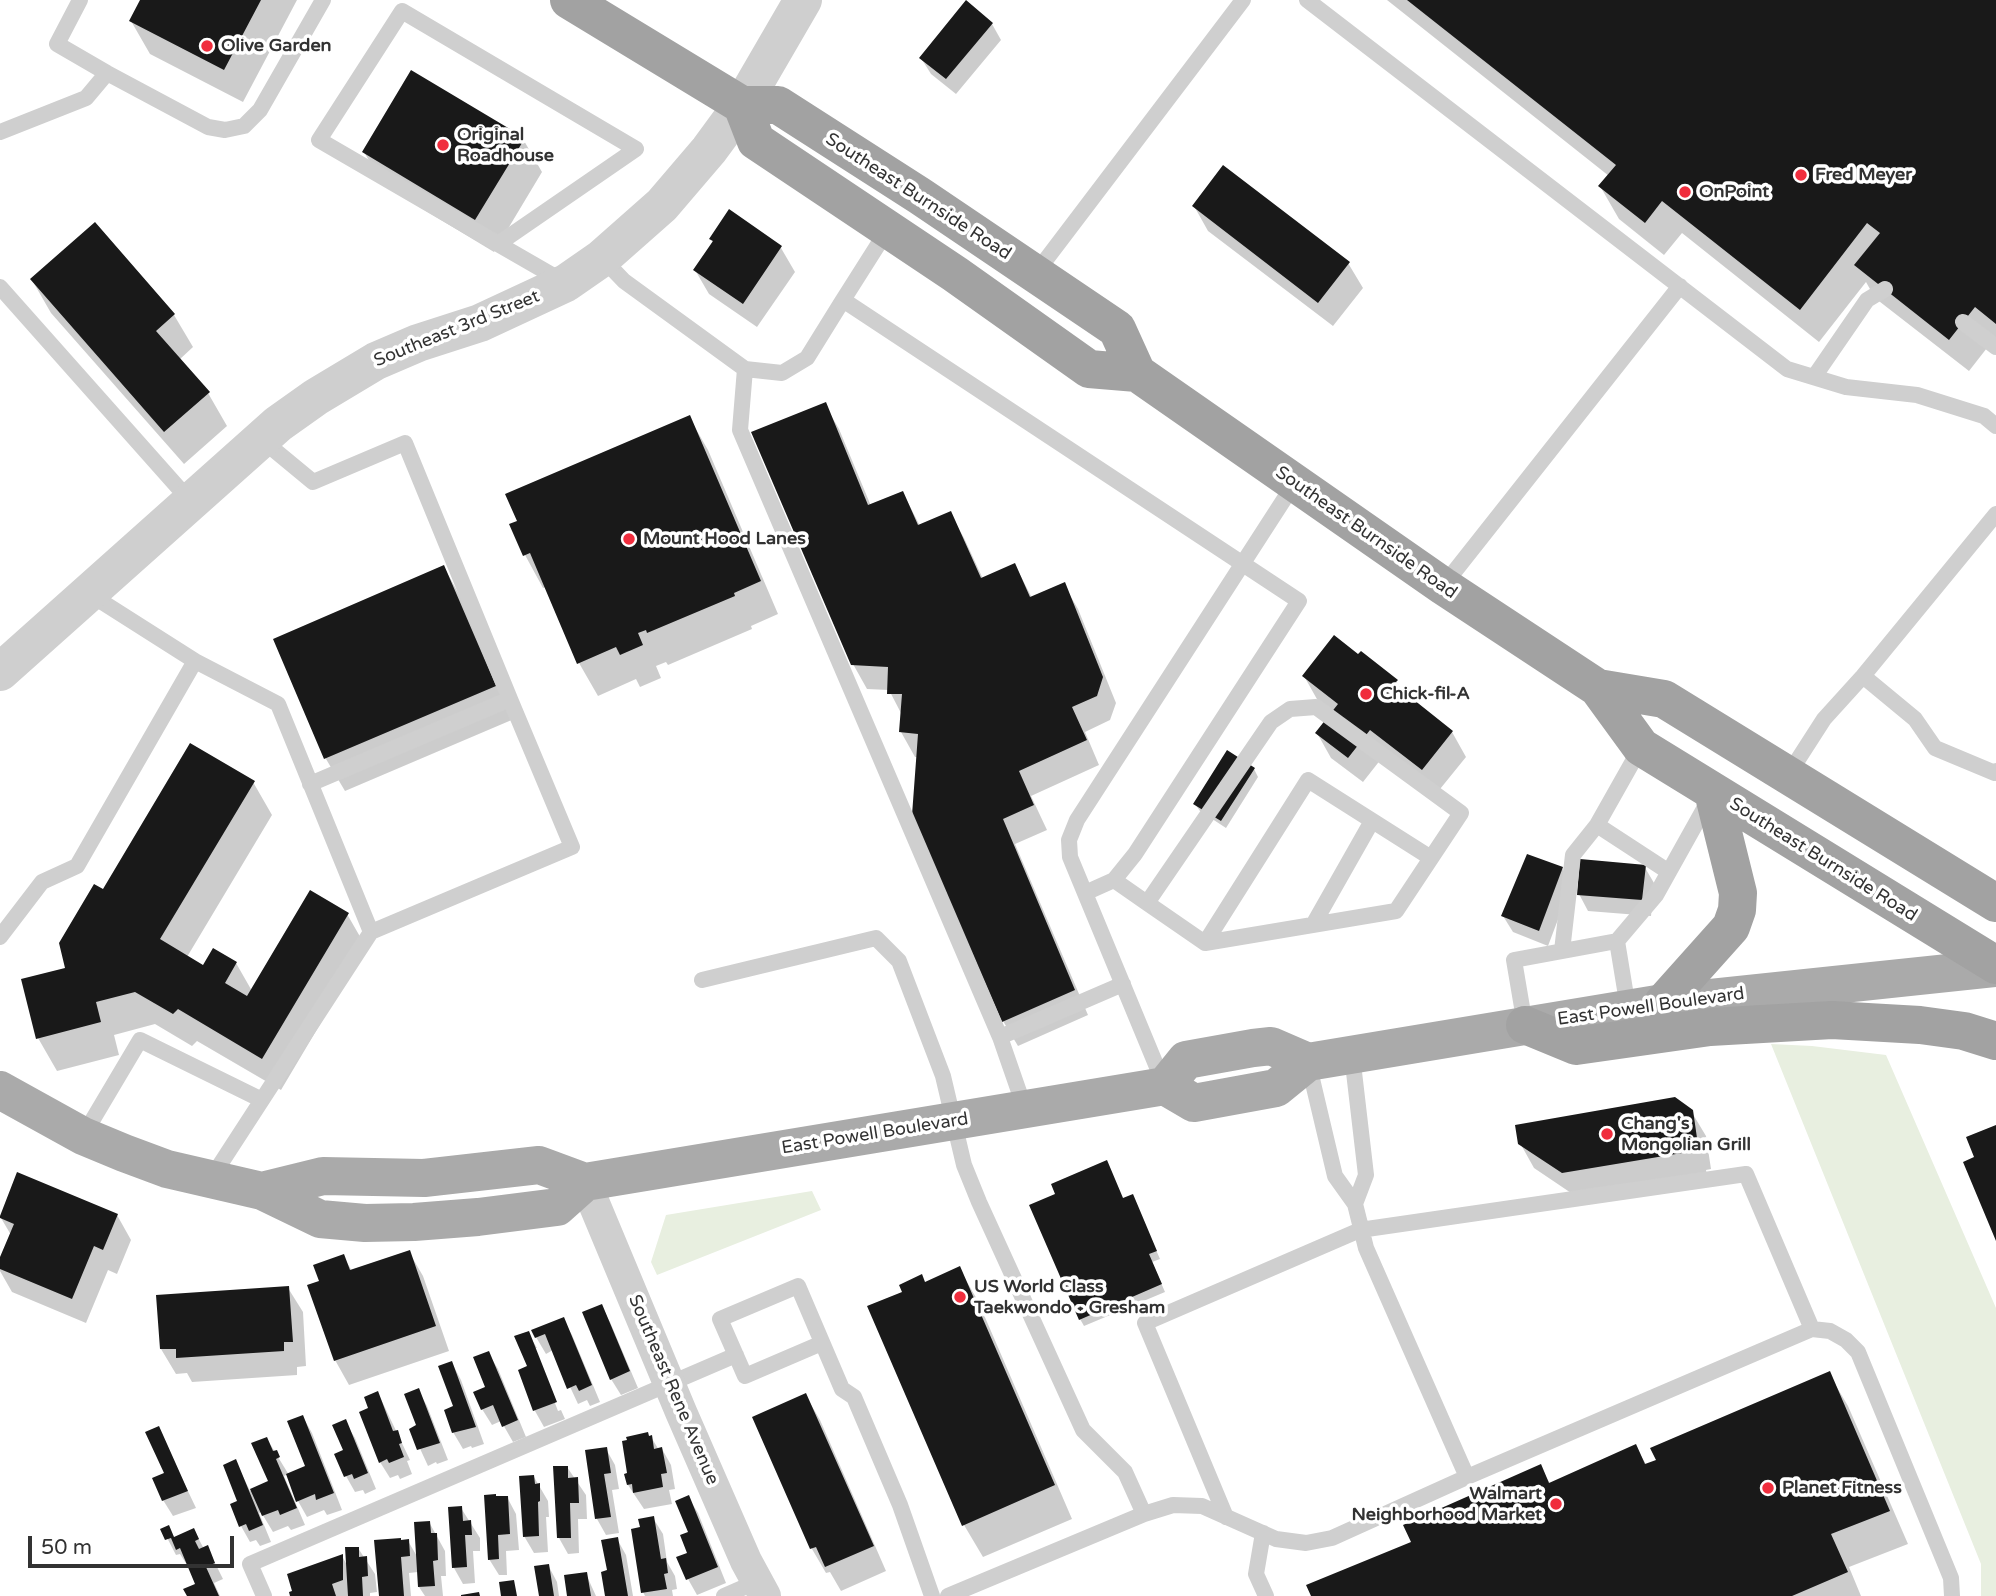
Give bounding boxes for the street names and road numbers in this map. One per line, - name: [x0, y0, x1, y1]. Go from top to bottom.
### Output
- street label: Southeast Burnside Road: [821, 129, 1015, 265]
- street label: Southeast 3rd Street: [371, 286, 543, 372]
- street label: Southeast Burnside Road: [1271, 462, 1461, 604]
- street label: Southeast Burnside Road: [1725, 793, 1921, 927]
- street label: East Powell Boulevard: [1556, 983, 1746, 1031]
- street label: East Powell Boulevard: [780, 1109, 970, 1159]
- street label: Southeast Rene Avenue: [623, 1292, 723, 1488]

